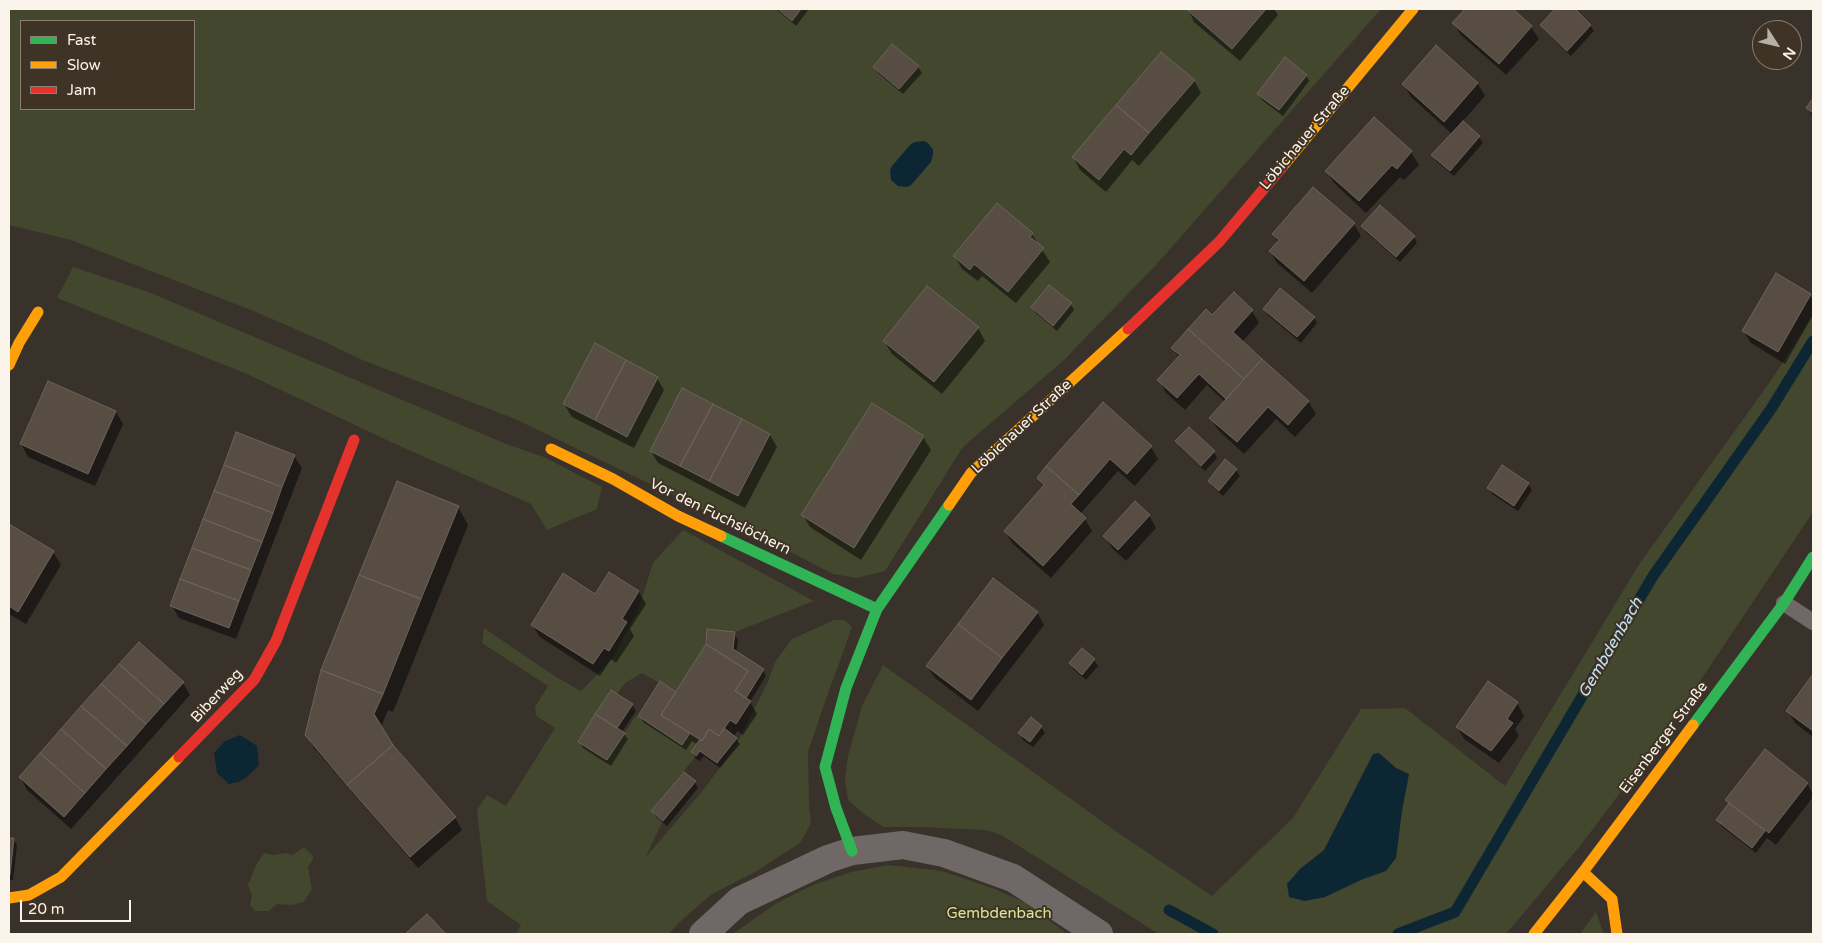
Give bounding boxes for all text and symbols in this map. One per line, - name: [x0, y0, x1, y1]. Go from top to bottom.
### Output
- legend: [20, 20, 195, 110]
- north arrow: [1752, 20, 1802, 70]
- text: Fast: [67, 31, 96, 49]
- text: N: [1779, 44, 1799, 63]
- text: Slow: [67, 56, 101, 74]
- text: Jam: [67, 81, 96, 99]
- street label: Löbichauer Straße: [1256, 82, 1354, 194]
- street label: Löbichauer Straße: [968, 376, 1076, 478]
- street label: Vor den Fuchslöchern: [647, 475, 793, 559]
- water label: Gembdenbach: [1575, 595, 1647, 701]
- street label: Biberweg: [187, 665, 247, 727]
- street label: Eisenberger Straße: [1616, 678, 1712, 798]
- scale bar: [22, 890, 134, 922]
- text: 20 m: [28, 900, 65, 918]
- park label: Gembdenbach: [946, 905, 1052, 923]

